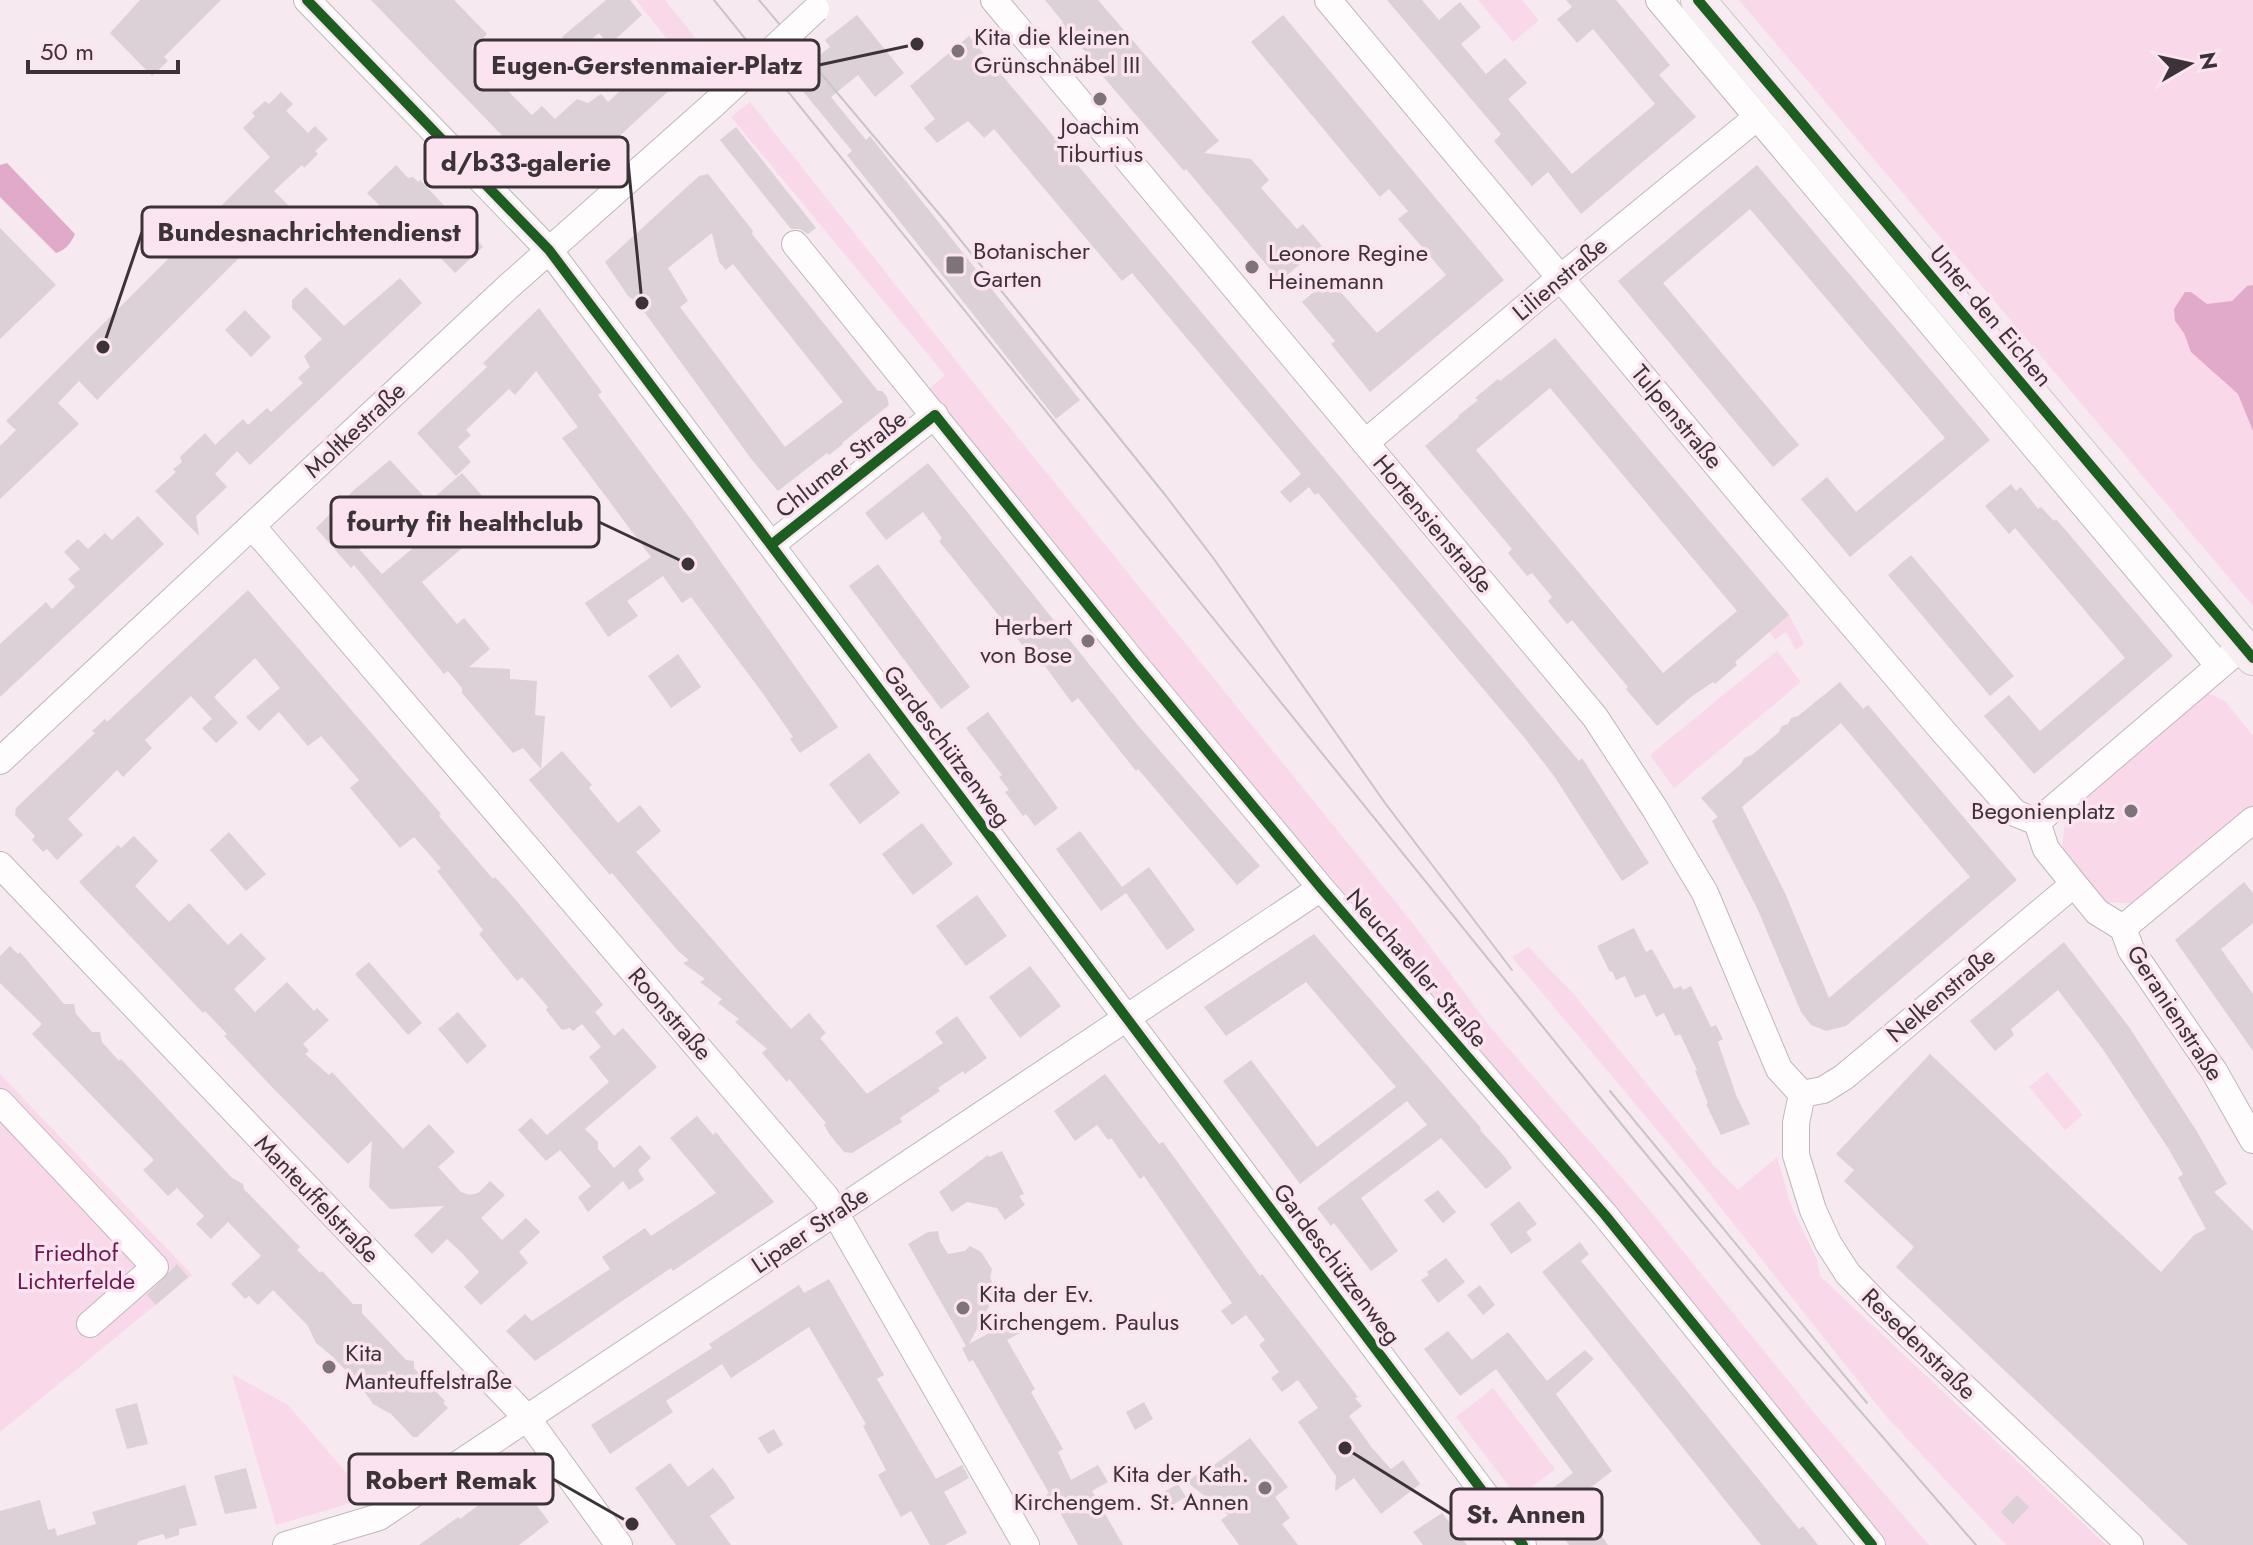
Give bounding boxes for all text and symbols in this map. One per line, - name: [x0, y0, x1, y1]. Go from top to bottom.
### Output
- place label: Kita die kleinen Grünschnäbel III: [974, 19, 1140, 82]
- scale bar: [28, 24, 178, 74]
- north arrow: [2149, 24, 2229, 104]
- text: 50 m: [40, 34, 94, 69]
- callout: Eugen-Gerstenmaier-Platz: [475, 40, 819, 90]
- marker: Kita die kleinen Grünschnäbel III: [949, 42, 967, 60]
- text: Eugen-Gerstenmaier-Platz: [491, 46, 803, 84]
- text: N: [2192, 50, 2226, 72]
- marker: Joachim Tiburtius: [1091, 90, 1109, 108]
- place label: Joachim Tiburtius: [1057, 108, 1143, 171]
- callout: d/b33-galerie: [425, 137, 628, 187]
- text: d/b33-galerie: [441, 143, 611, 181]
- callout: Bundesnachrichtendienst: [142, 207, 477, 257]
- text: Bundesnachrichtendienst: [157, 213, 461, 251]
- street label: Lilienstraße: [1504, 228, 1615, 329]
- place label: Botanischer Garten: [973, 233, 1091, 296]
- place label: Leonore Regine Heinemann: [1268, 235, 1428, 298]
- street label: Unter den Eichen: [1922, 237, 2061, 394]
- marker: Botanischer Garten: [944, 254, 966, 276]
- marker: Leonore Regine Heinemann: [1243, 258, 1261, 276]
- street label: Tulpenstraße: [1623, 357, 1732, 477]
- street label: Moltkestraße: [296, 373, 413, 486]
- street label: Chlumer Straße: [768, 401, 914, 526]
- street label: Hortensienstraße: [1365, 447, 1502, 601]
- callout: fourty fit healthclub: [331, 497, 599, 547]
- text: fourty fit healthclub: [347, 503, 583, 541]
- place label: Herbert von Bose: [980, 609, 1072, 672]
- marker: Herbert von Bose: [1079, 632, 1097, 650]
- street label: Gardeschützenweg: [875, 658, 1020, 834]
- place label: Begonienplatz: [1971, 793, 2115, 828]
- marker: Begonienplatz: [2122, 802, 2140, 820]
- street label: Neuchateller Straße: [1338, 880, 1496, 1055]
- street label: Geranienstraße: [2118, 938, 2232, 1088]
- street label: Nelkenstraße: [1879, 939, 2003, 1051]
- street label: Roonstraße: [620, 959, 721, 1068]
- street label: Manteuffelstraße: [247, 1126, 388, 1271]
- street label: Gardeschützenweg: [1265, 1176, 1410, 1352]
- street label: Lipaer Straße: [744, 1177, 875, 1282]
- park label: Friedhof Lichterfelde: [17, 1235, 135, 1298]
- place label: Kita der Ev. Kirchengem. Paulus: [979, 1276, 1179, 1339]
- street label: Resedenstraße: [1854, 1280, 1985, 1407]
- marker: Kita der Ev. Kirchengem. Paulus: [954, 1299, 972, 1317]
- place label: Kita Manteuffelstraße: [345, 1335, 512, 1398]
- marker: Kita Manteuffelstraße: [320, 1358, 338, 1376]
- callout: Robert Remak: [349, 1454, 553, 1504]
- place label: Kita der Kath. Kirchengem. St. Annen: [1014, 1456, 1249, 1519]
- text: Robert Remak: [365, 1461, 537, 1499]
- marker: Kita der Kath. Kirchengem. St. Annen: [1256, 1479, 1274, 1497]
- callout: St. Annen: [1451, 1489, 1602, 1539]
- text: St. Annen: [1466, 1495, 1586, 1533]

